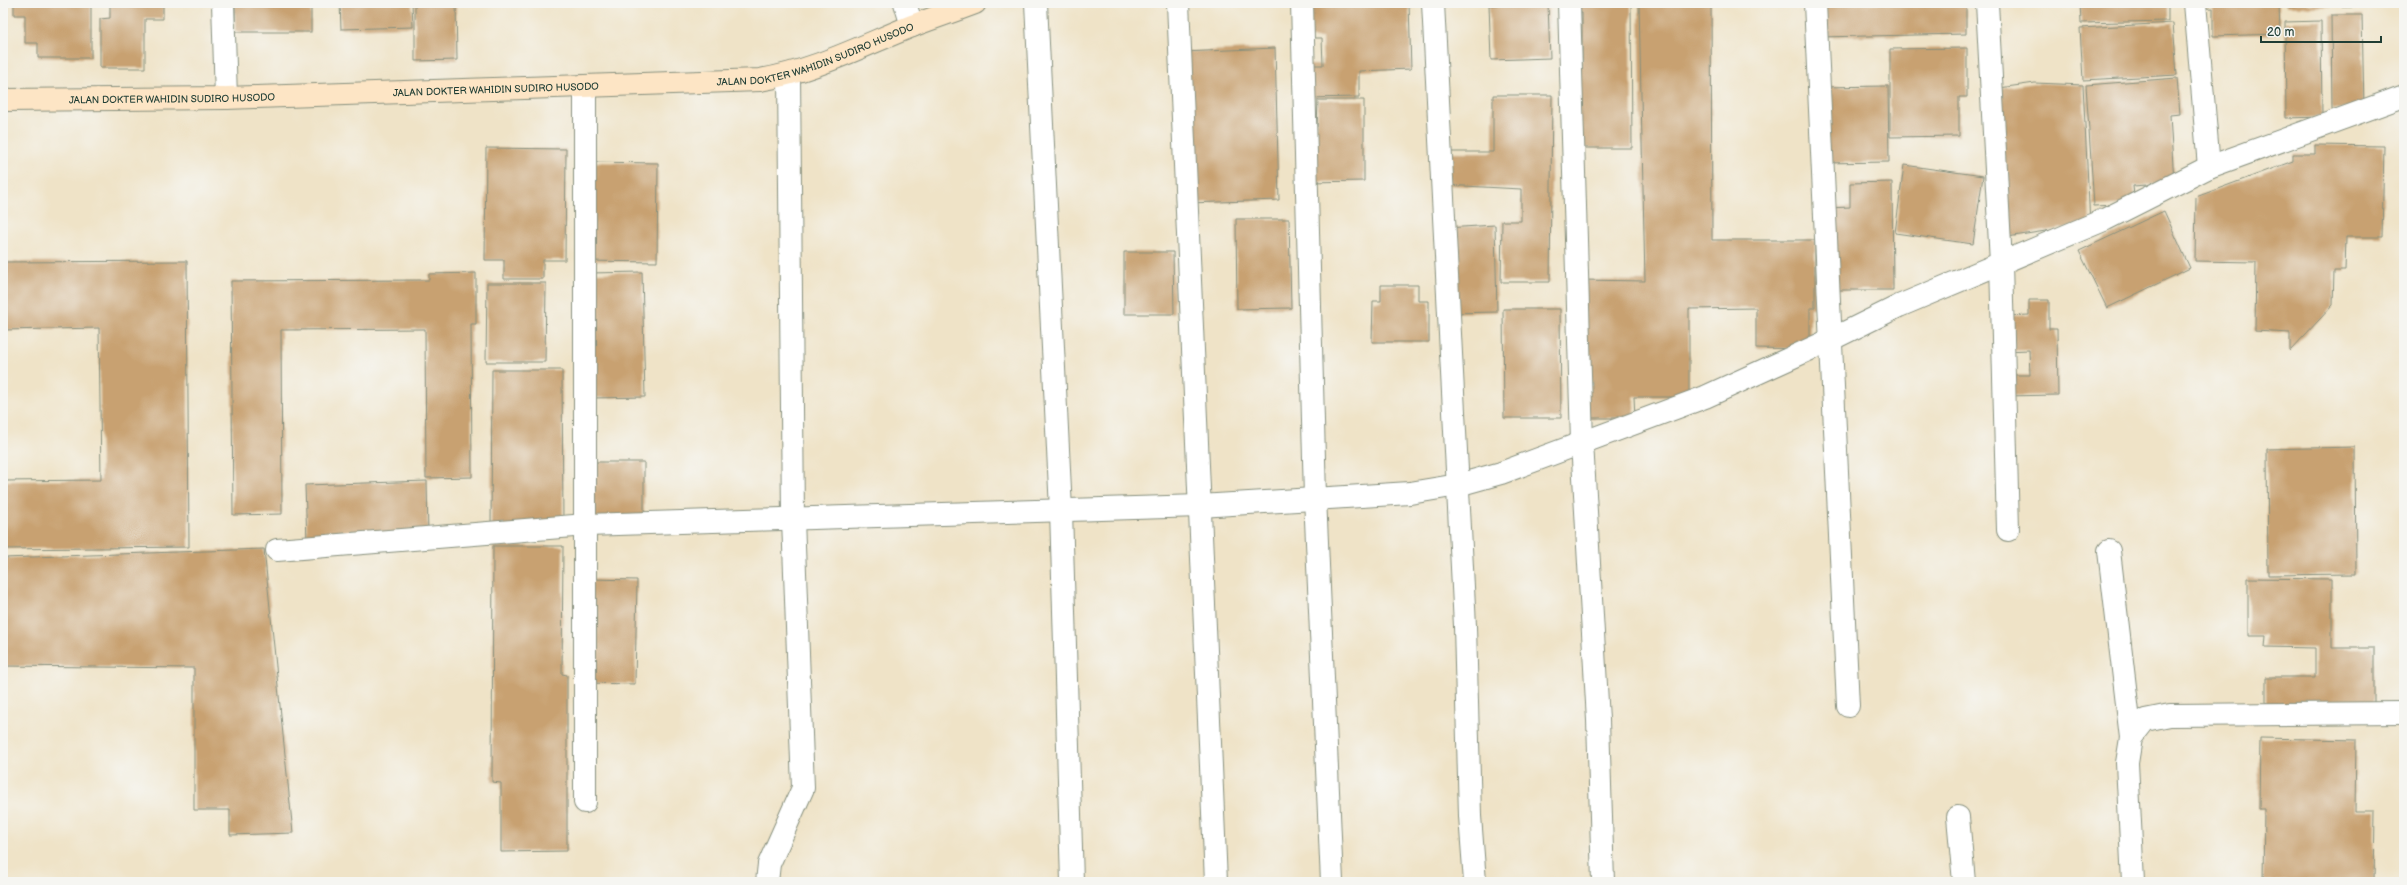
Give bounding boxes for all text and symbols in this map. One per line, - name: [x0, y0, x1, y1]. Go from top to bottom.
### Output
- scale bar: [2261, 18, 2381, 44]
- street label: JALAN DOKTER WAHIDIN SUDIRO HUSODO: [716, 21, 916, 88]
- text: 20 m: [2267, 25, 2294, 40]
- street label: JALAN DOKTER WAHIDIN SUDIRO HUSODO: [393, 80, 599, 99]
- street label: JALAN DOKTER WAHIDIN SUDIRO HUSODO: [69, 91, 276, 106]

